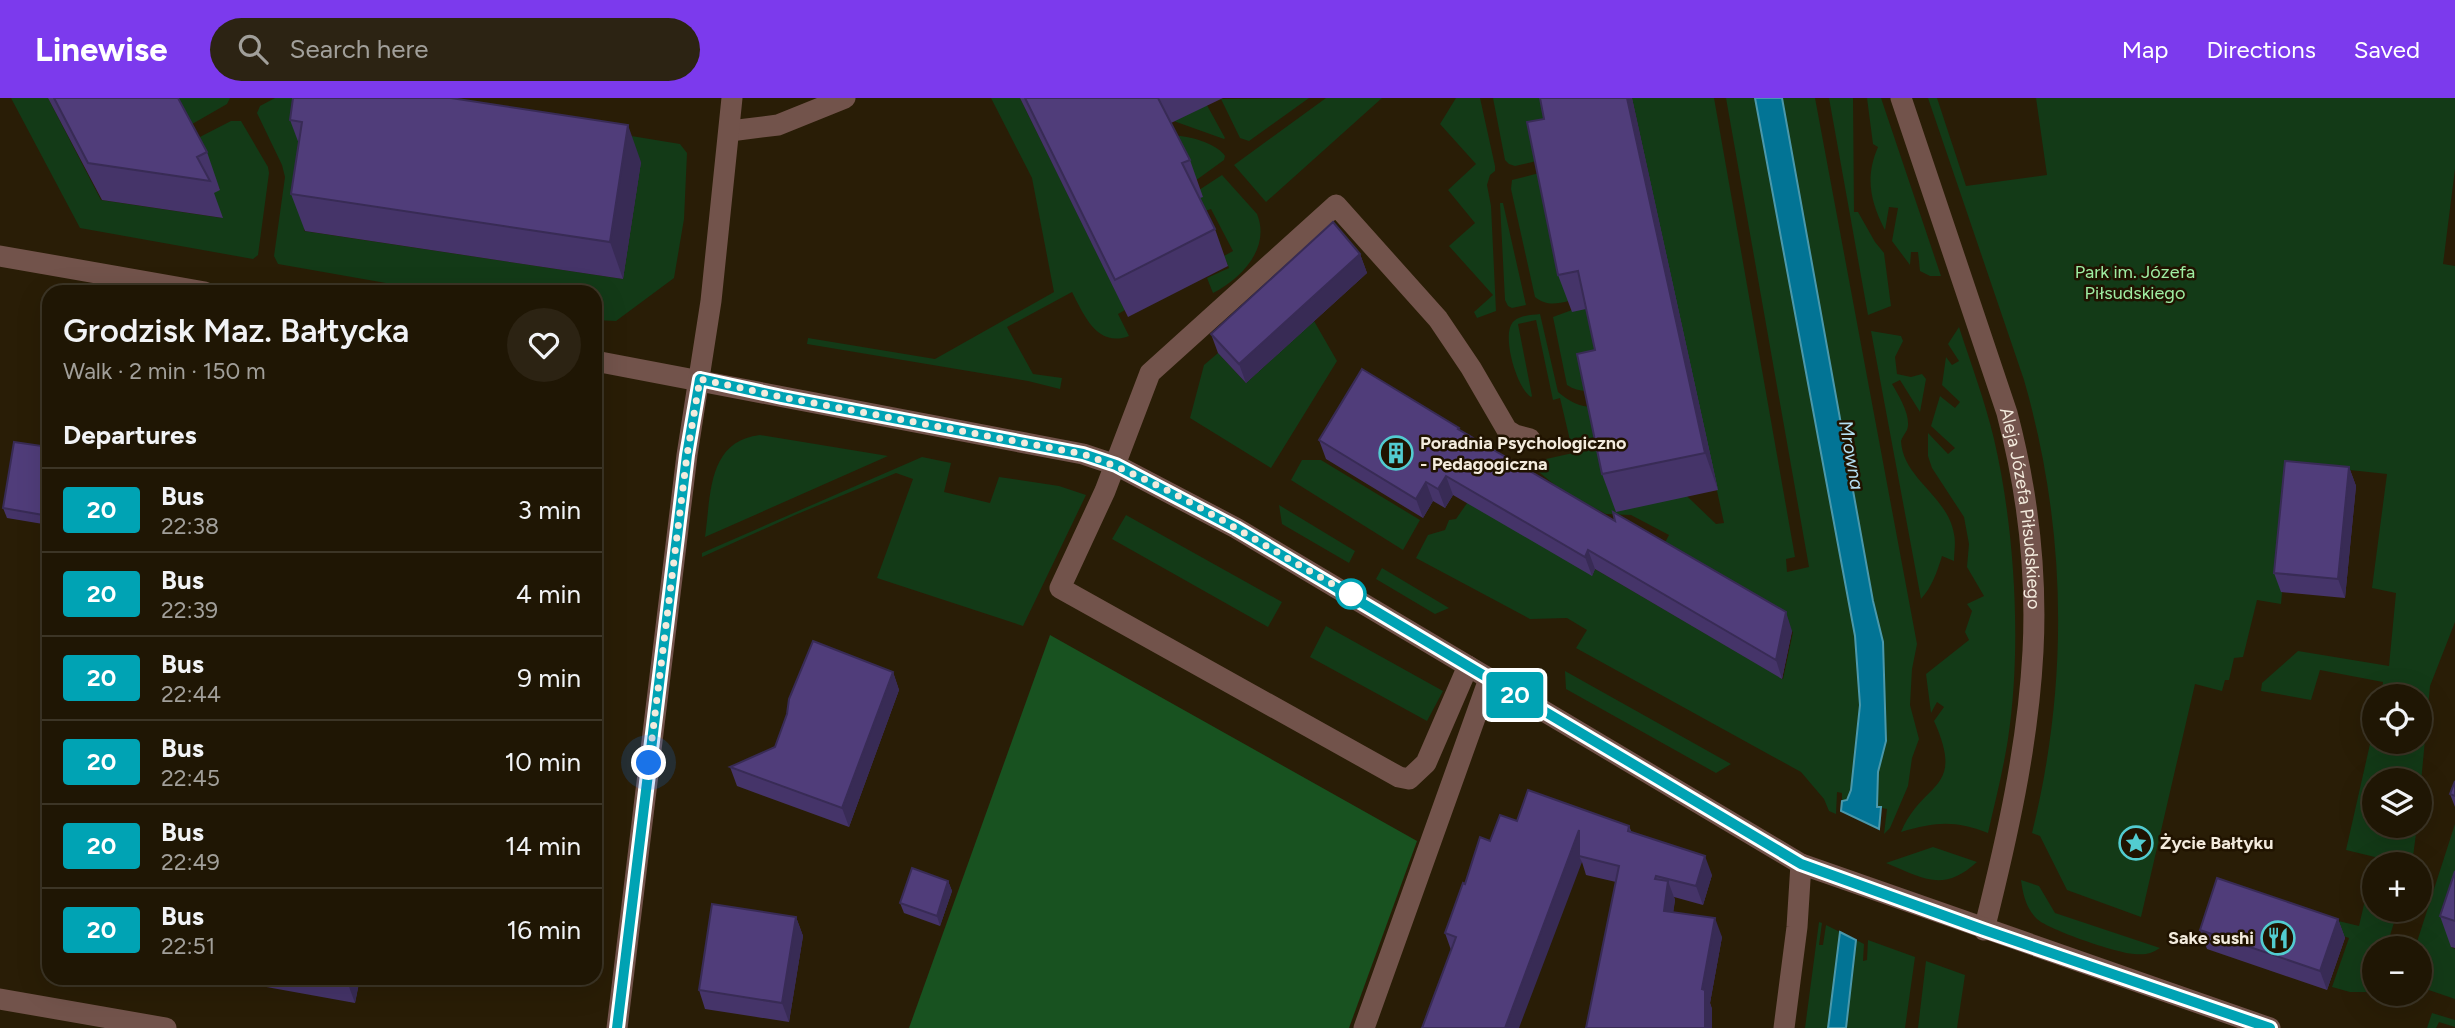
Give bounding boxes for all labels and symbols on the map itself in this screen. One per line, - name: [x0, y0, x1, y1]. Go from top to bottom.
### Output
- park label: Park im. Józefa Piłsudskiego: [2075, 261, 2195, 304]
- street label: Aleja Józefa Piłsudskiego: [1995, 405, 2045, 610]
- water label: Mrowna: [1834, 419, 1869, 492]
- place label: Poradnia Psychologiczno - Pedagogiczna: [1420, 432, 1626, 475]
- building icon: Poradnia Psychologiczno - Pedagogiczna: [1377, 434, 1415, 472]
- unlabelled marker: [1336, 579, 1366, 609]
- line badge: 20: [1484, 672, 1546, 718]
- your location: [631, 745, 666, 780]
- place icon: Życie Bałtyku: [2117, 824, 2155, 862]
- place label: Życie Bałtyku: [2160, 832, 2274, 854]
- restaurant icon: Sake sushi: [2259, 919, 2297, 957]
- place label: Sake sushi: [2168, 927, 2254, 949]

